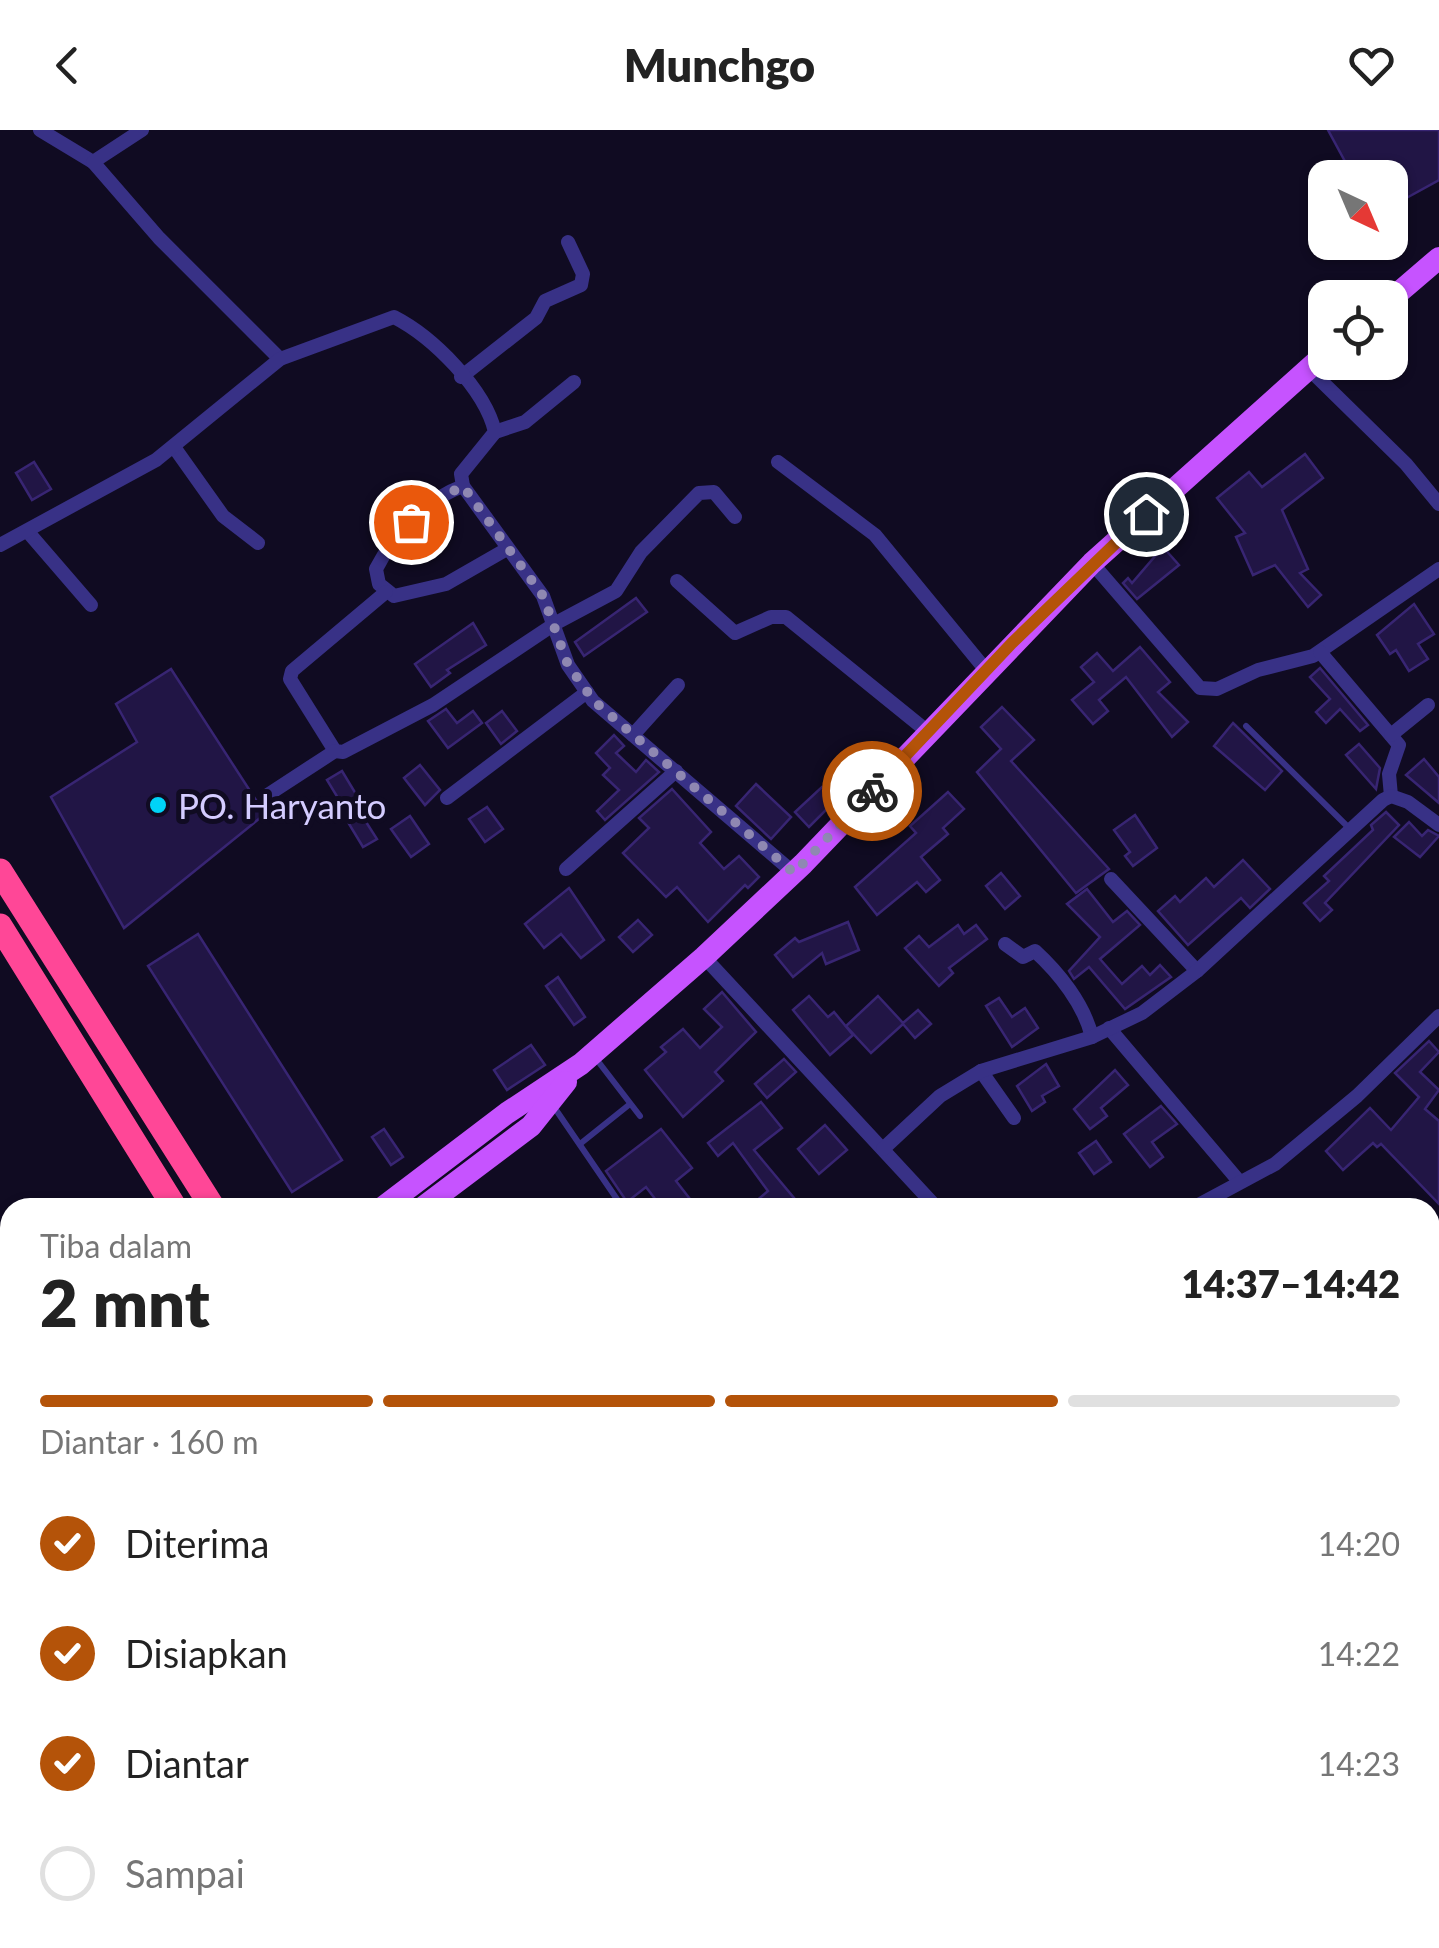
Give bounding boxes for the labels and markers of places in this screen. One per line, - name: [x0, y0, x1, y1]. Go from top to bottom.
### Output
- pin: [1104, 472, 1189, 557]
- pin: [369, 480, 454, 565]
- place label: PO. Haryanto: [178, 784, 386, 826]
- marker: PO. Haryanto: [147, 794, 169, 816]

